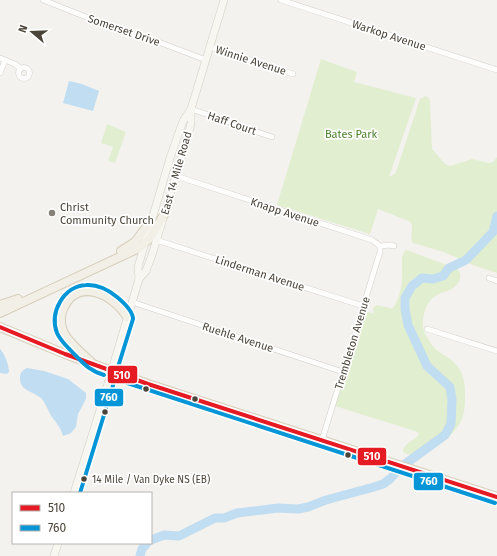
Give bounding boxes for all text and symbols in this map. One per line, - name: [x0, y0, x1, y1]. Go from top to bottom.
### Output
- north arrow: [12, 12, 52, 52]
- street label: Somerset Drive: [86, 12, 162, 49]
- street label: Warkop Avenue: [350, 17, 427, 54]
- text: N: [16, 23, 30, 34]
- street label: Winnie Avenue: [214, 43, 288, 78]
- street label: Haff Court: [206, 109, 258, 138]
- park label: Bates Park: [325, 128, 377, 141]
- street label: East 14 Mile Road: [158, 130, 195, 216]
- street label: Knapp Avenue: [249, 195, 321, 230]
- place label: Christ Community Church: [60, 201, 154, 227]
- marker: Christ Community Church: [47, 208, 57, 218]
- street label: Linderman Avenue: [214, 253, 306, 294]
- street label: Trembleton Avenue: [332, 295, 373, 391]
- street label: Ruehle Avenue: [201, 320, 275, 355]
- line badge: 510: [107, 365, 138, 384]
- text: 510: [114, 369, 131, 382]
- unlabelled marker: [141, 384, 151, 394]
- line badge: 760: [94, 388, 124, 407]
- text: 760: [100, 391, 118, 404]
- unlabelled marker: [190, 394, 200, 404]
- unlabelled marker: [100, 407, 110, 417]
- line badge: 510: [357, 447, 387, 466]
- unlabelled marker: [343, 450, 353, 460]
- text: 510: [364, 450, 381, 463]
- line badge: 760: [413, 472, 444, 491]
- place label: 14 Mile / Van Dyke NS (EB): [92, 473, 210, 486]
- marker: 14 Mile / Van Dyke NS (EB): [79, 474, 89, 484]
- text: 760: [420, 475, 438, 488]
- legend: [12, 492, 152, 544]
- text: 510: [48, 501, 66, 515]
- text: 760: [48, 521, 66, 535]

